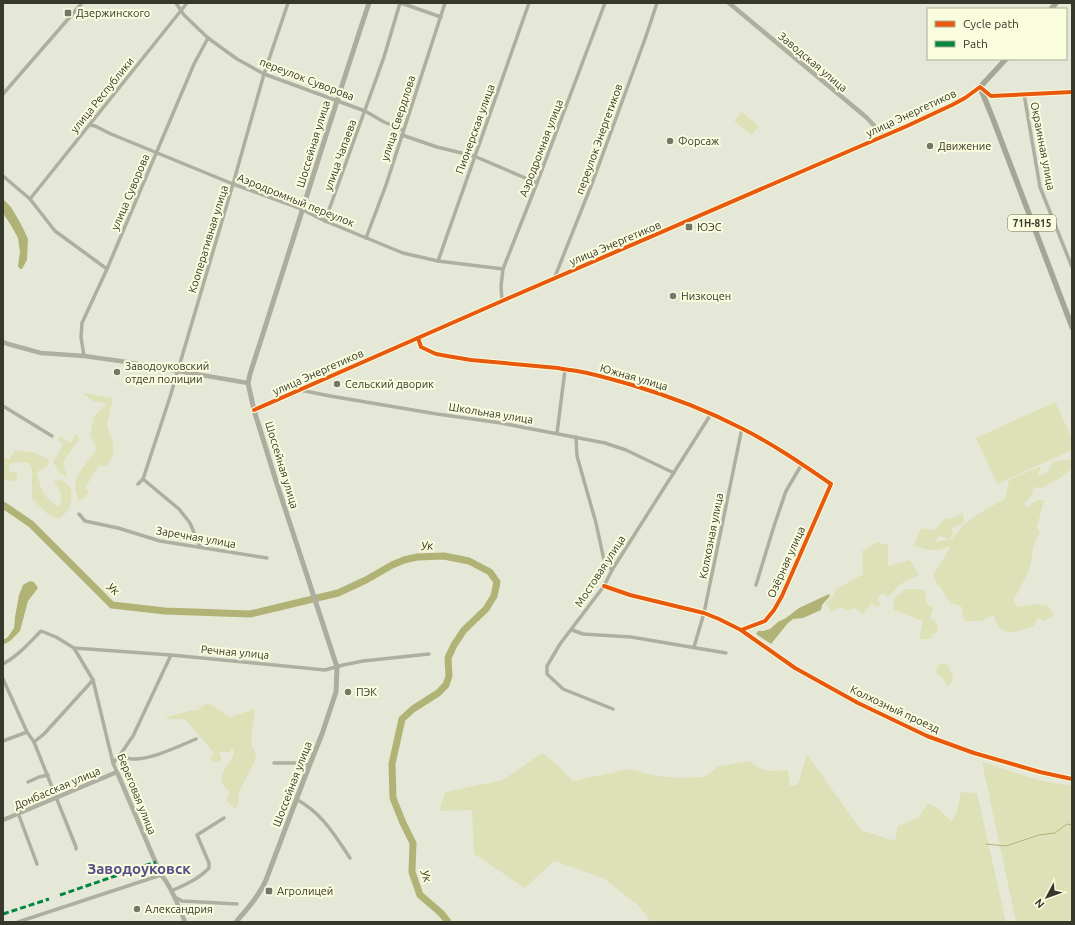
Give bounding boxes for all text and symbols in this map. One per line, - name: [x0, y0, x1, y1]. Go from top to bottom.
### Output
- place label: Дзержинского: [76, 7, 150, 19]
- marker: Дзержинского: [63, 8, 73, 18]
- legend: [927, 8, 1067, 60]
- text: Cycle path: [963, 17, 1019, 30]
- street label: Заводская улица: [776, 30, 850, 94]
- text: Path: [963, 37, 988, 50]
- street label: улица Республики: [68, 55, 136, 135]
- street label: переулок Суворова: [258, 55, 356, 103]
- street label: улица Свердлова: [379, 74, 417, 162]
- street label: переулок Энергетиков: [573, 82, 625, 196]
- street label: Пионерская улица: [453, 83, 497, 175]
- street label: улица Энергетиков: [864, 87, 958, 139]
- street label: Аэродромная улица: [517, 98, 565, 198]
- street label: Шоссейная улица: [294, 99, 332, 189]
- street label: Окраинная улица: [1029, 101, 1057, 191]
- street label: улица Чапаева: [322, 118, 358, 192]
- place label: Форсаж: [678, 135, 719, 147]
- marker: Форсаж: [665, 136, 675, 146]
- place label: Движение: [938, 140, 991, 152]
- marker: Движение: [925, 141, 935, 151]
- street label: улица Суворова: [108, 152, 152, 232]
- street label: Аэродромный переулок: [236, 171, 357, 229]
- street label: Кооперативная улица: [186, 184, 230, 294]
- road number: 71Н-815: [1008, 215, 1056, 231]
- street label: улица Энергетиков: [567, 218, 663, 268]
- place label: ЮЭС: [697, 221, 722, 233]
- marker: ЮЭС: [684, 222, 694, 232]
- place label: Низкоцен: [681, 290, 731, 302]
- marker: Низкоцен: [668, 291, 678, 301]
- street label: улица Энергетиков: [271, 347, 365, 397]
- place label: Заводоуковский отдел полиции: [125, 360, 209, 385]
- street label: Южная улица: [599, 362, 669, 392]
- marker: Заводоуковский отдел полиции: [112, 367, 122, 377]
- place label: Сельский дворик: [345, 378, 434, 390]
- marker: Сельский дворик: [332, 379, 342, 389]
- street label: Школьная улица: [448, 400, 534, 426]
- street label: Шоссейная улица: [263, 420, 301, 510]
- street label: Колхозная улица: [697, 492, 725, 580]
- street label: Заречная улица: [155, 524, 237, 550]
- street label: Озёрная улица: [765, 524, 807, 600]
- street label: Мостовая улица: [572, 533, 628, 609]
- water label: Ук: [419, 539, 434, 552]
- water label: Ук: [104, 579, 123, 598]
- street label: Речная улица: [200, 643, 270, 661]
- street label: Колхозный проезд: [848, 683, 942, 735]
- place label: ПЭК: [356, 686, 377, 698]
- marker: ПЭК: [343, 687, 353, 697]
- street label: Шоссейная улица: [270, 740, 314, 828]
- street label: Береговая улица: [115, 752, 159, 836]
- street label: Донбасская улица: [12, 764, 102, 812]
- district label: Заводоуковск: [87, 860, 191, 877]
- water label: Ук: [418, 867, 435, 884]
- north arrow: [1027, 877, 1067, 917]
- place label: Агролицей: [277, 885, 333, 897]
- marker: Агролицей: [264, 886, 274, 896]
- text: N: [1032, 897, 1047, 911]
- place label: Александрия: [145, 903, 213, 915]
- marker: Александрия: [132, 904, 142, 914]

